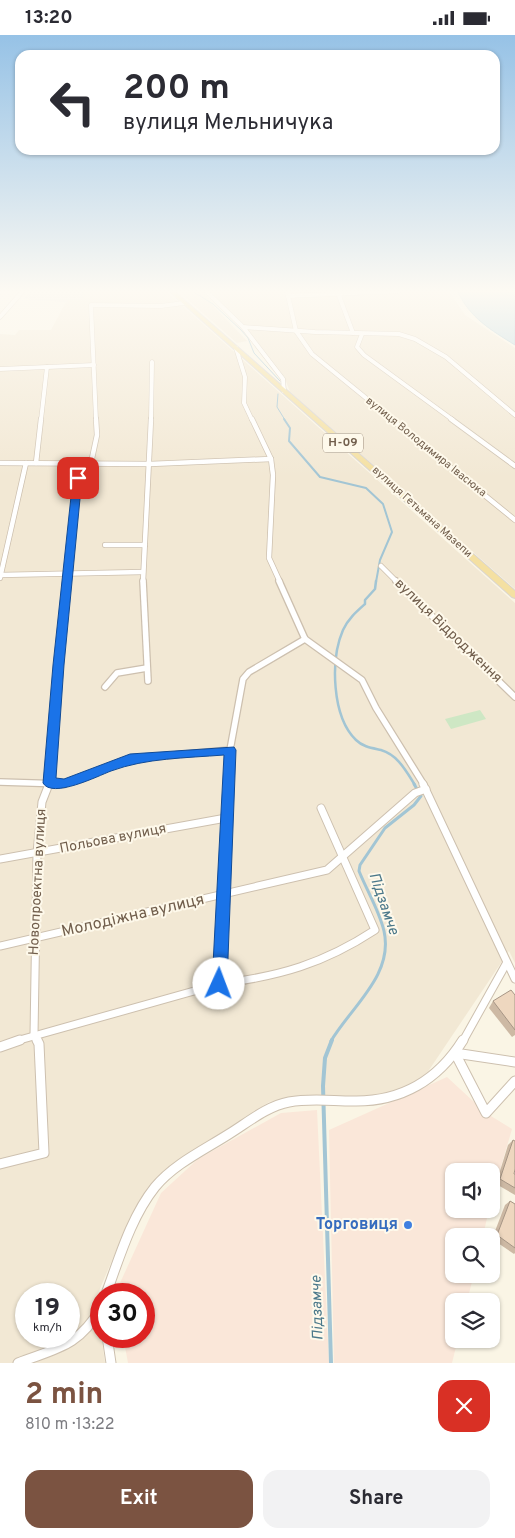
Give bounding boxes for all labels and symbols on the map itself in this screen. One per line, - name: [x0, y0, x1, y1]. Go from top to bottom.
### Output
- street label: вулиця Володимира Івасюка: [363, 394, 489, 500]
- road number: Н-09: [323, 433, 363, 453]
- pin: [57, 457, 99, 499]
- street label: вулиця Гетьмана Мазепи: [369, 463, 475, 561]
- street label: вулиця Відродження: [391, 575, 505, 687]
- street label: Новопроектна вулиця: [26, 808, 50, 956]
- street label: Польова вулиця: [58, 820, 168, 858]
- water label: Підзамче: [364, 870, 403, 938]
- street label: Молодіжна вулиця: [60, 890, 206, 942]
- position arrow: [192, 957, 244, 1009]
- place label: Торговиця: [316, 1215, 398, 1235]
- marker: Торговиця: [402, 1219, 414, 1231]
- water label: Підзамче: [307, 1275, 329, 1341]
- speed limit sign: 30: [90, 1283, 155, 1348]

